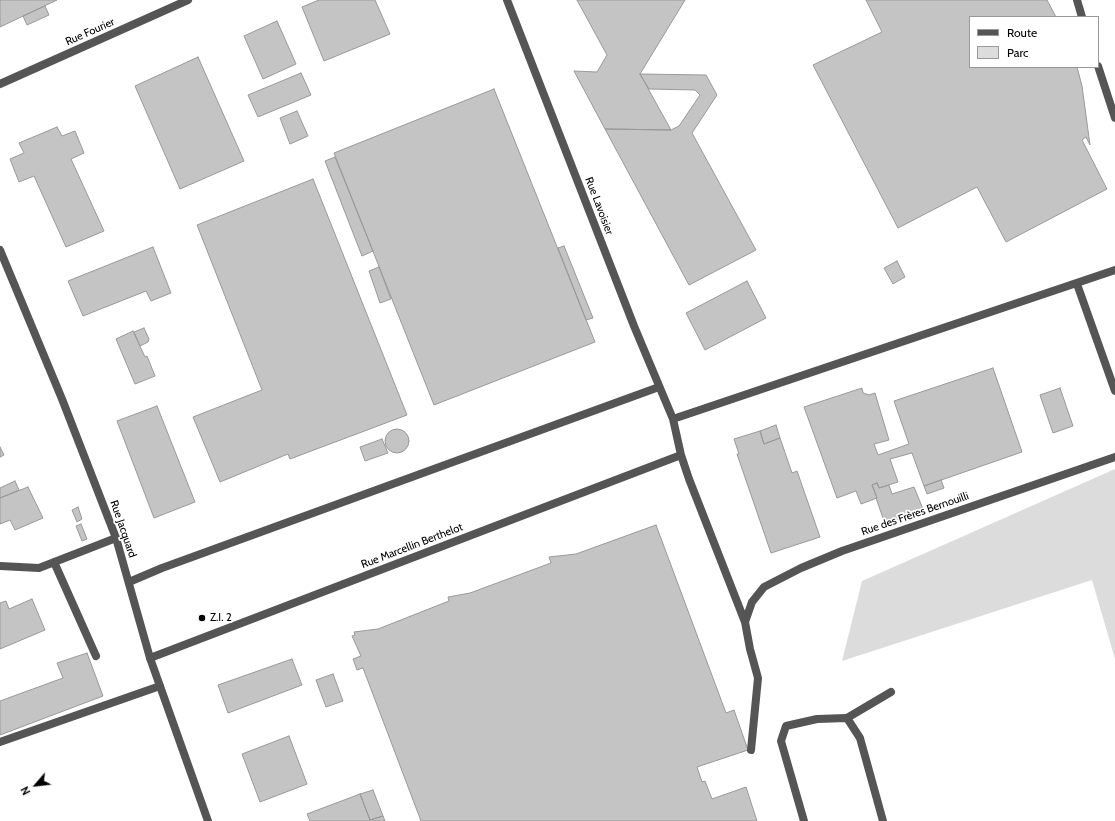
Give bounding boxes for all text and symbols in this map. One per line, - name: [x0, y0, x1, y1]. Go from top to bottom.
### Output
- street label: Rue Fourier: [63, 15, 117, 49]
- legend: [969, 16, 1099, 68]
- text: Route: [1007, 25, 1037, 40]
- text: Parc: [1007, 45, 1029, 60]
- street label: Rue Lavoisier: [582, 175, 616, 237]
- street label: Rue des Frères Bernouilli: [860, 489, 970, 539]
- street label: Rue Jacquard: [107, 499, 139, 559]
- street label: Rue Marcellin Berthelot: [359, 521, 465, 571]
- place label: Z.I. 2: [210, 611, 232, 625]
- marker: Z.I. 2: [197, 613, 207, 623]
- north arrow: [16, 765, 56, 805]
- text: N: [17, 784, 33, 797]

